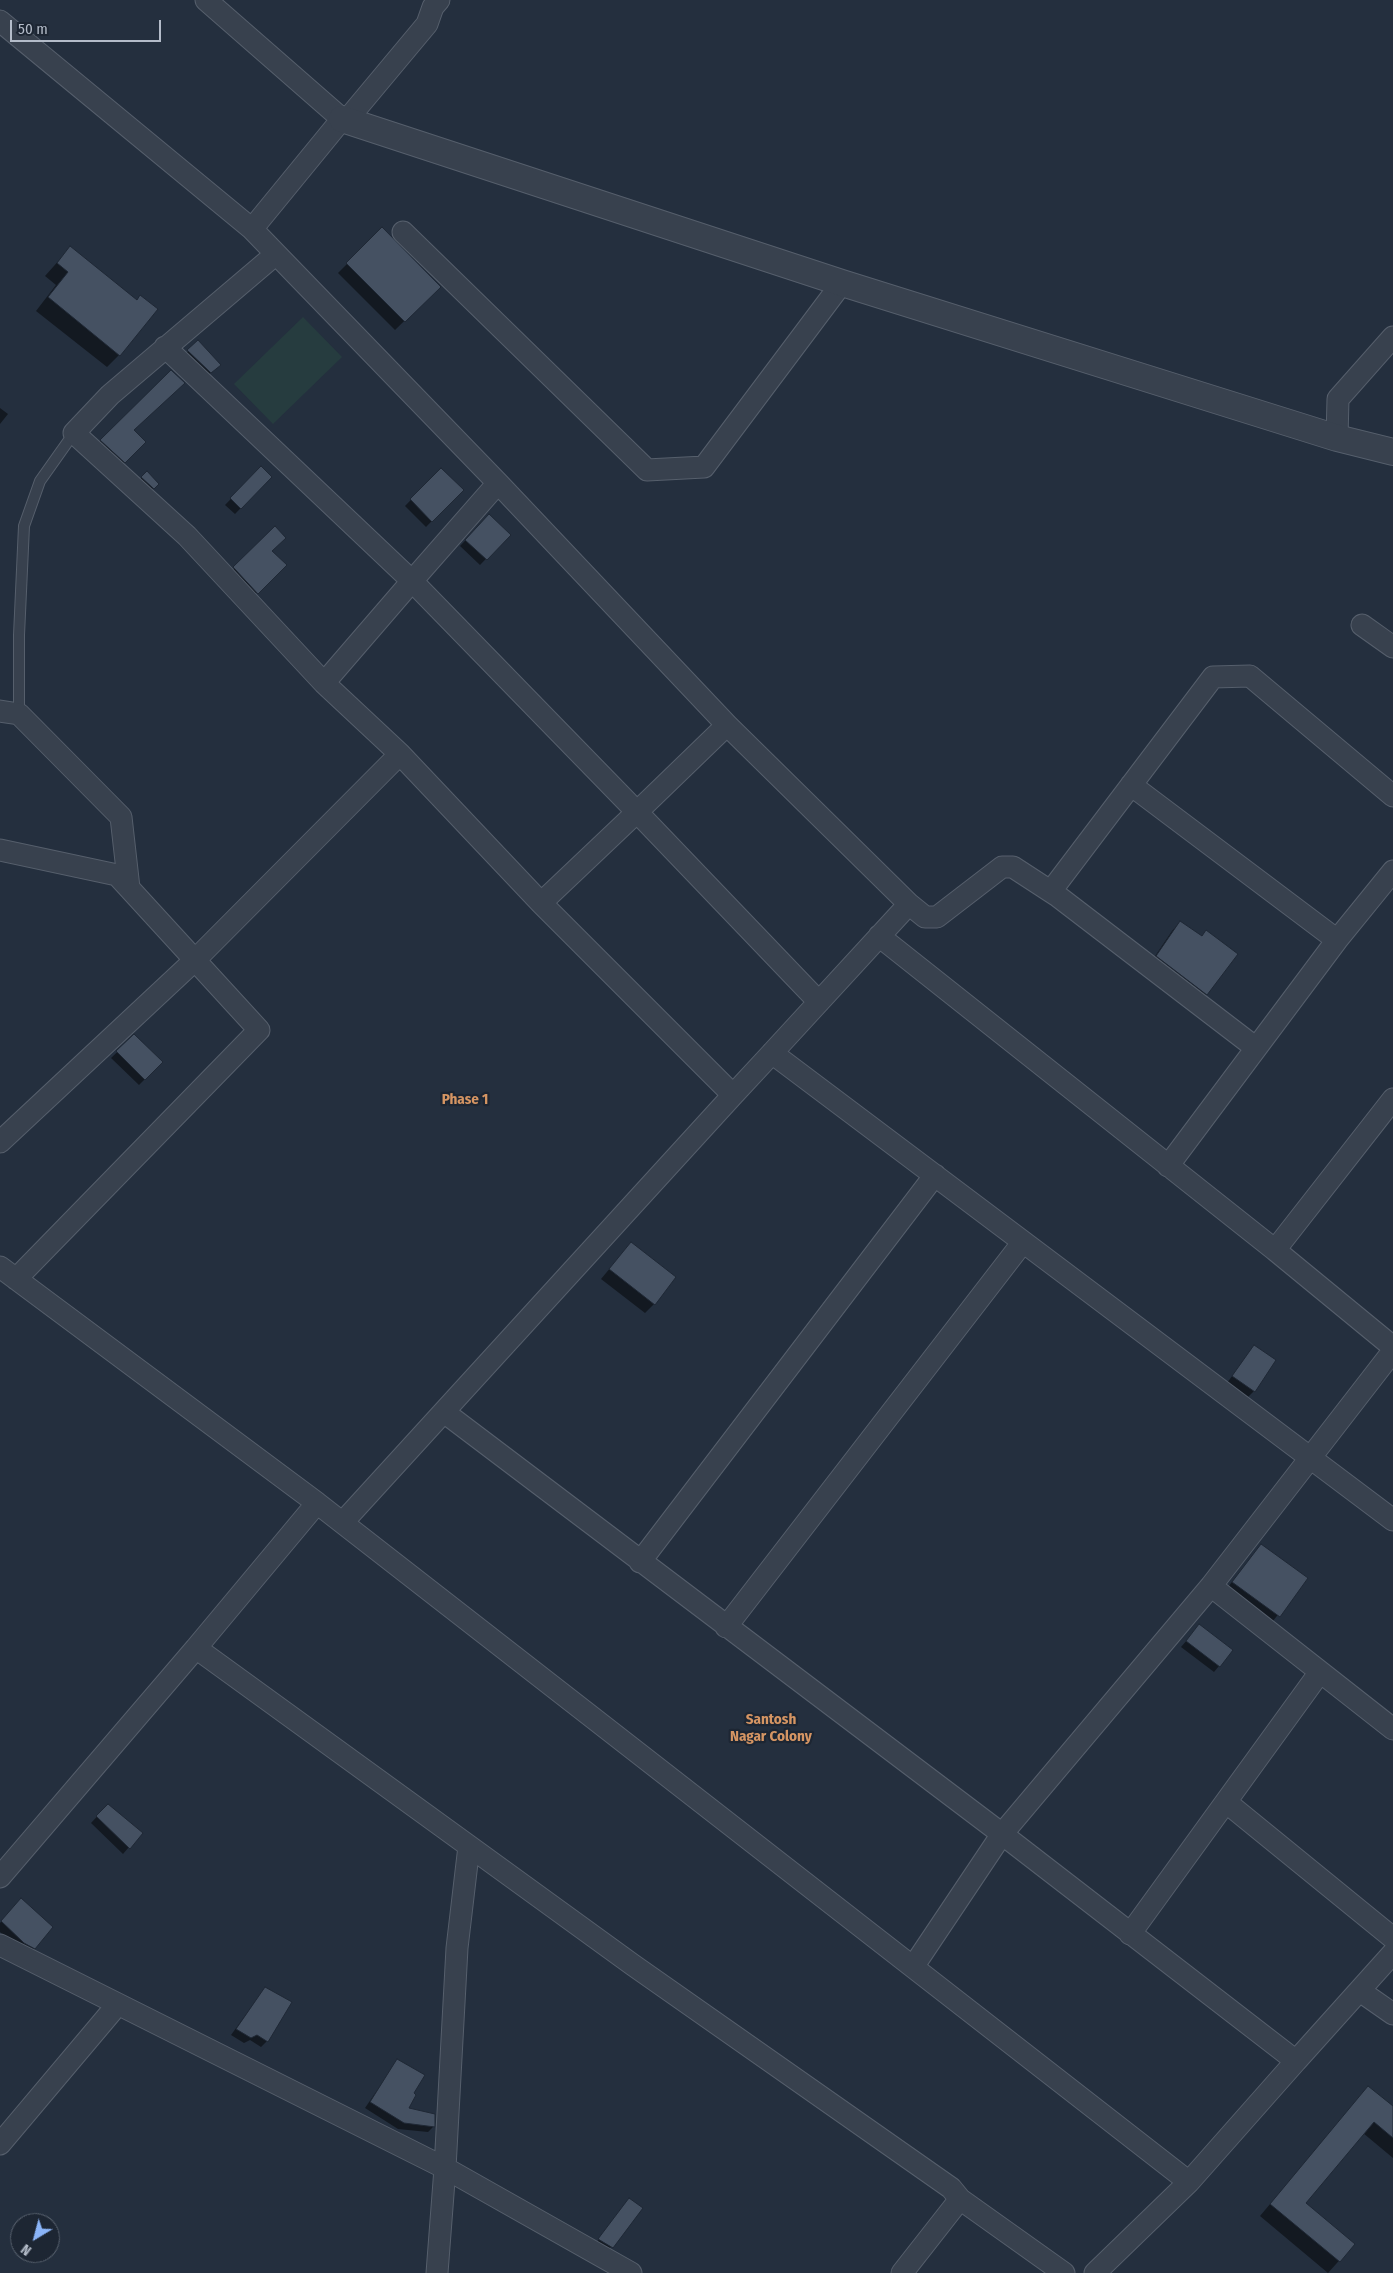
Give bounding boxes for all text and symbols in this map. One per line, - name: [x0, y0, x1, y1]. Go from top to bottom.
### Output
- scale bar: [12, 10, 164, 42]
- text: 50 m: [18, 20, 48, 38]
- district label: Phase 1: [442, 1091, 488, 1109]
- district label: Santosh Nagar Colony: [730, 1711, 812, 1746]
- north arrow: [10, 2213, 60, 2263]
- text: N: [18, 2240, 35, 2259]

